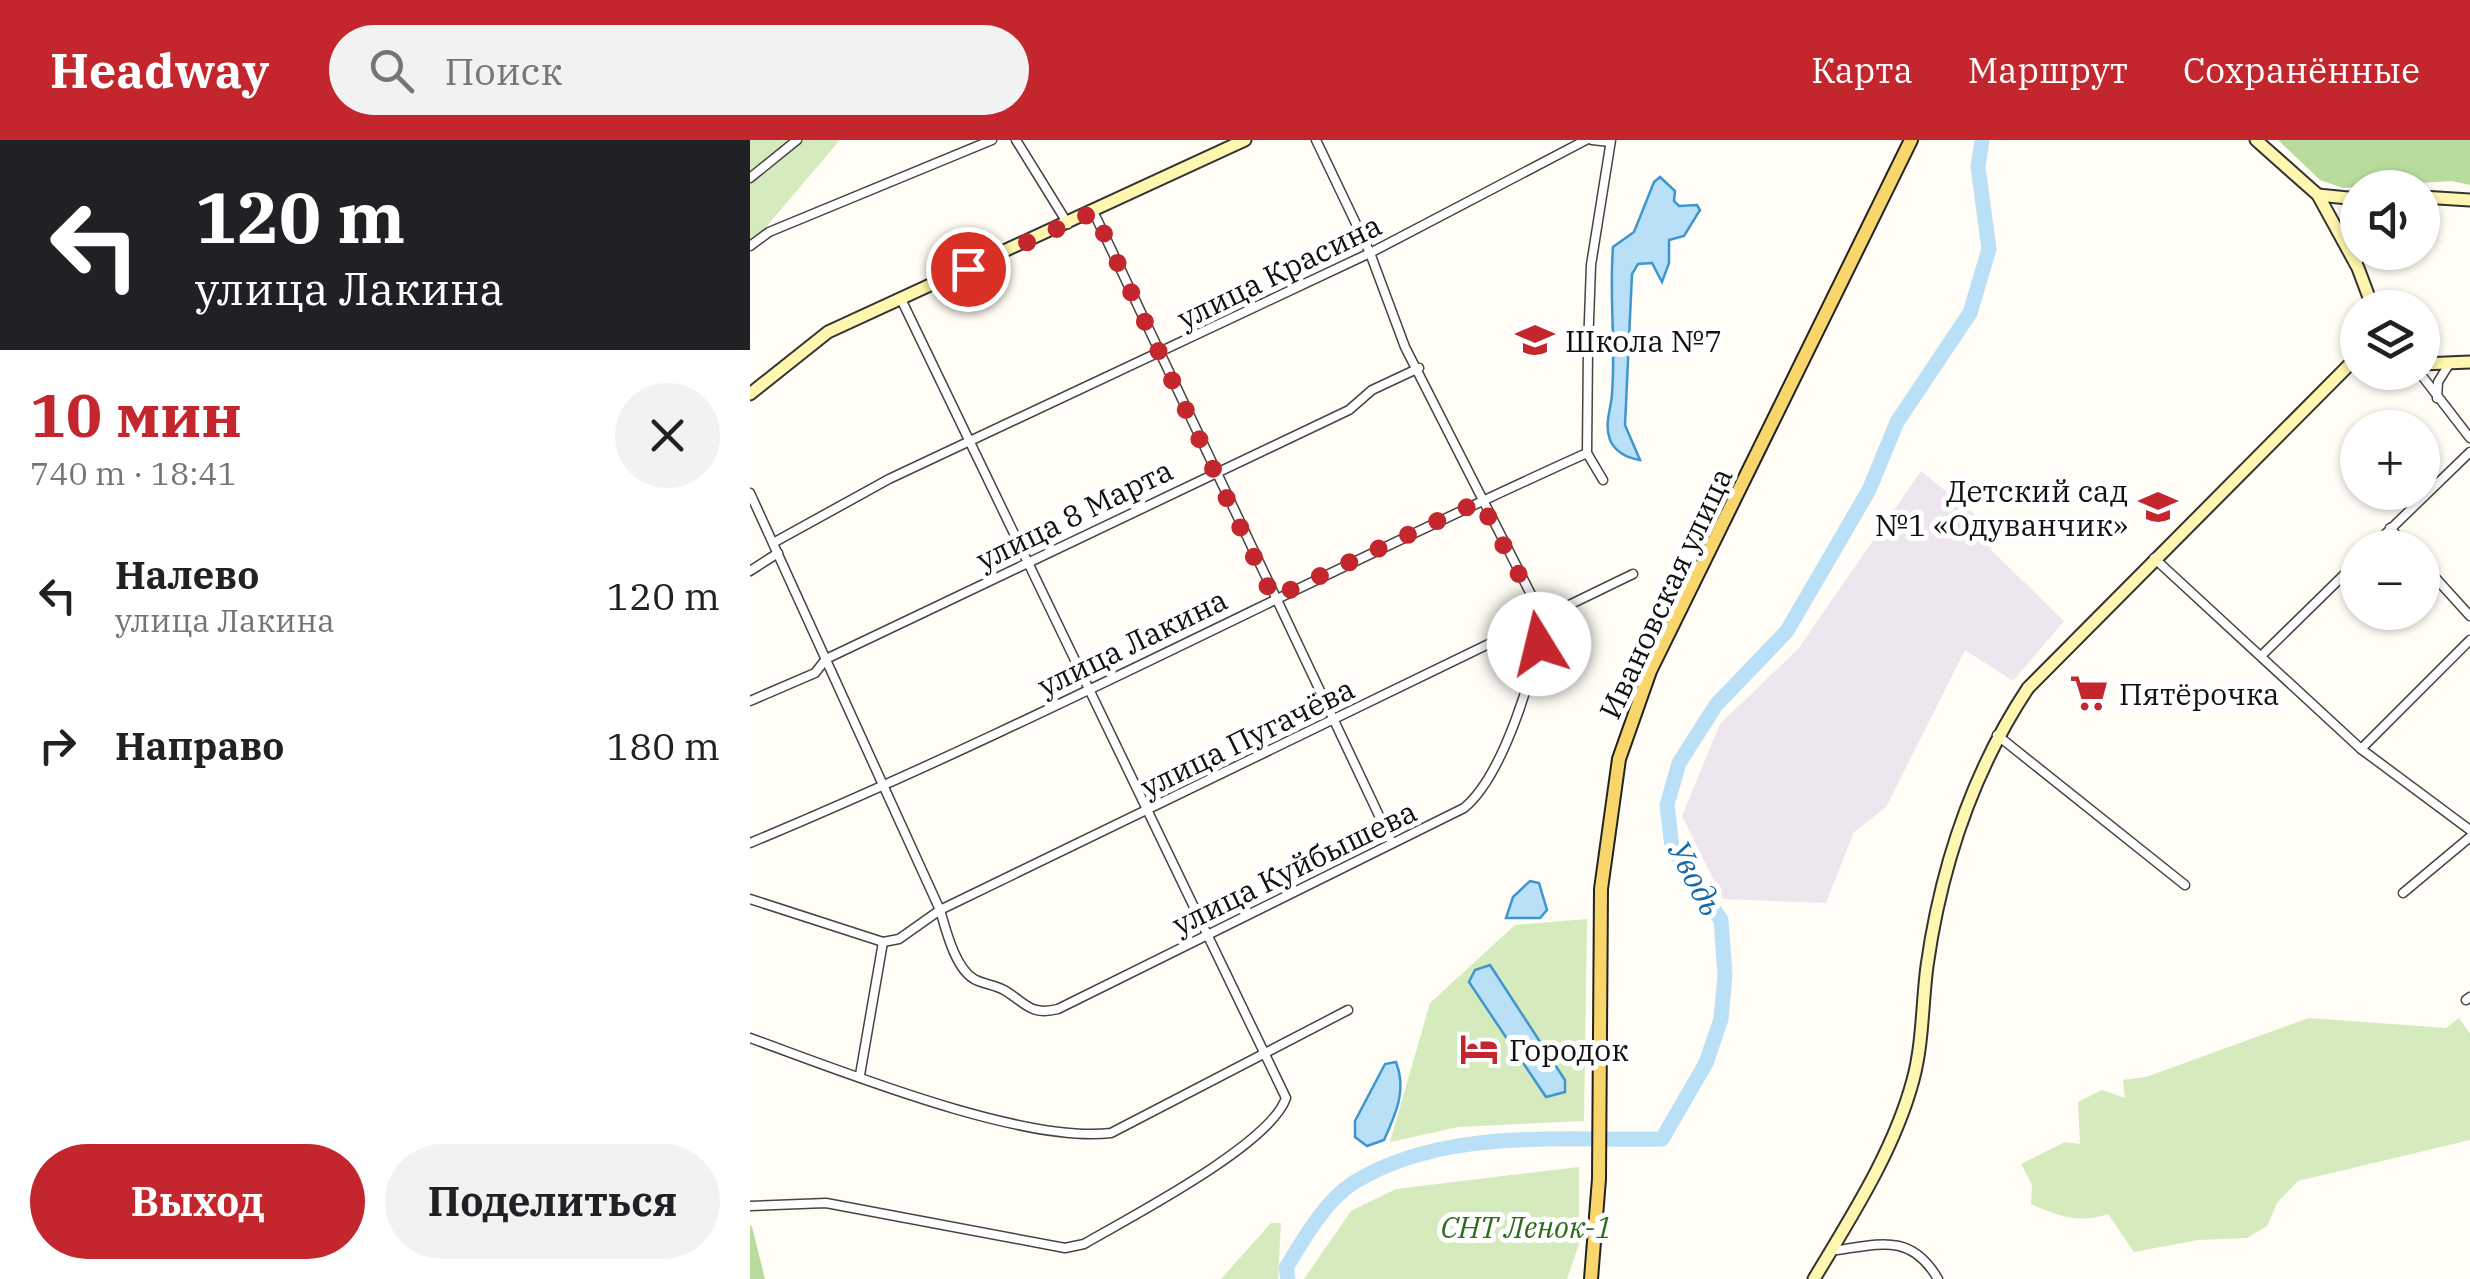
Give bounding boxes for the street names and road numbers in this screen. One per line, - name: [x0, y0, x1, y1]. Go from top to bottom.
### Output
- street label: улица Красина: [1170, 205, 1388, 337]
- street label: улица 8 Марта: [969, 450, 1179, 578]
- street label: Ивановская улица: [1590, 461, 1740, 725]
- street label: улица Лакина: [1031, 579, 1233, 705]
- street label: улица Пугачёва: [1134, 668, 1360, 806]
- street label: улица Куйбышева: [1165, 791, 1423, 943]

